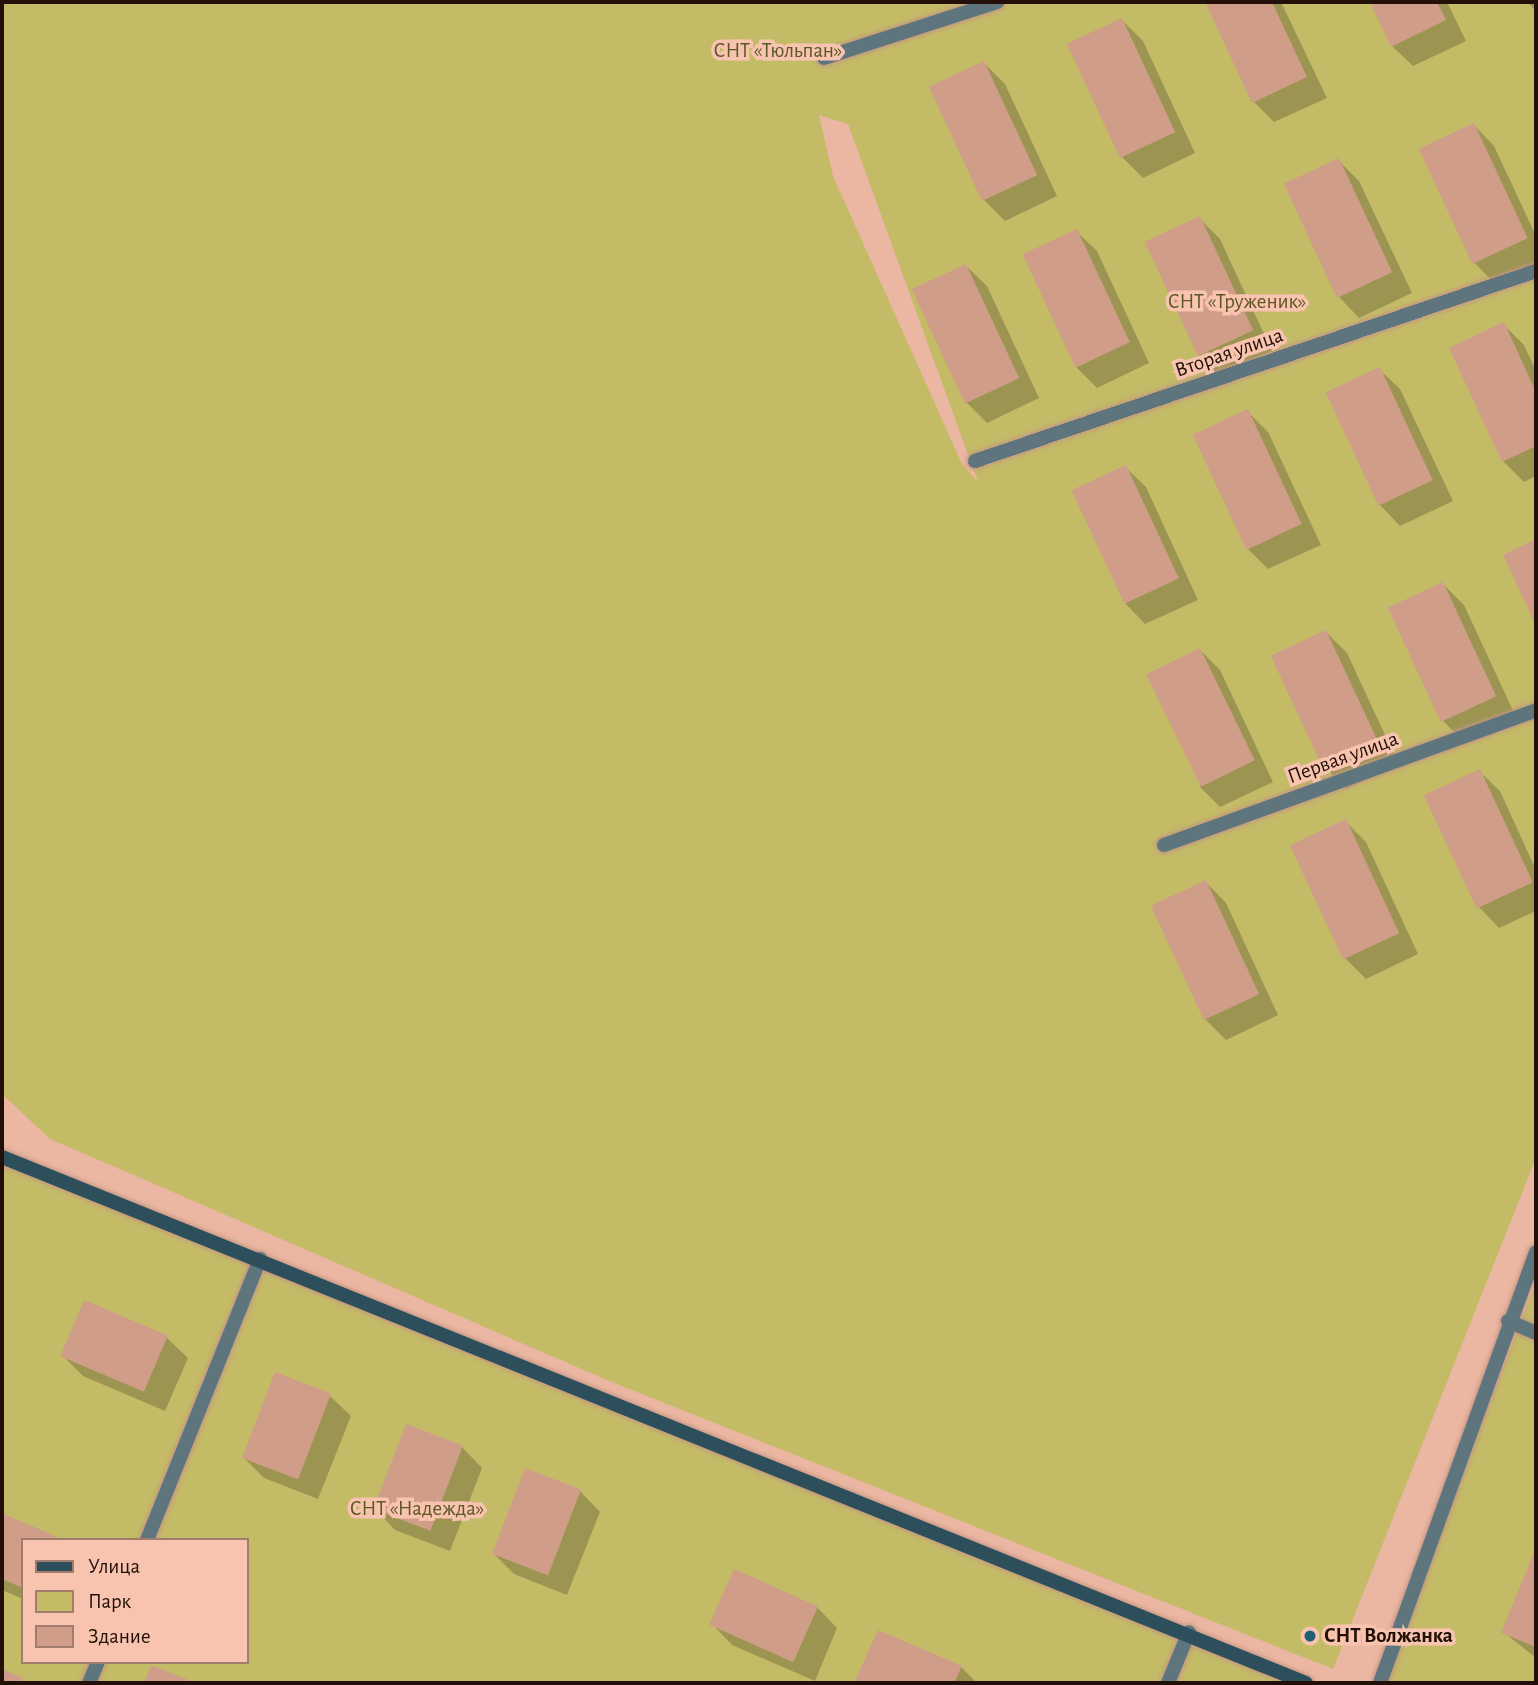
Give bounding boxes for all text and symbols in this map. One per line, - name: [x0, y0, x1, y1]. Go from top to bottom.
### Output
- park label: СНТ «Тюльпан»: [714, 38, 842, 64]
- park label: СНТ «Труженик»: [1168, 289, 1306, 315]
- street label: Вторая улица: [1172, 323, 1286, 383]
- street label: Первая улица: [1284, 726, 1402, 790]
- park label: СНТ «Надежда»: [350, 1496, 484, 1522]
- legend: [21, 1538, 248, 1664]
- text: Улица: [88, 1556, 140, 1577]
- text: Парк: [88, 1591, 131, 1612]
- place label: СНТ Волжанка: [1324, 1623, 1453, 1649]
- text: Здание: [88, 1626, 151, 1647]
- marker: СНТ Волжанка: [1302, 1628, 1318, 1644]

